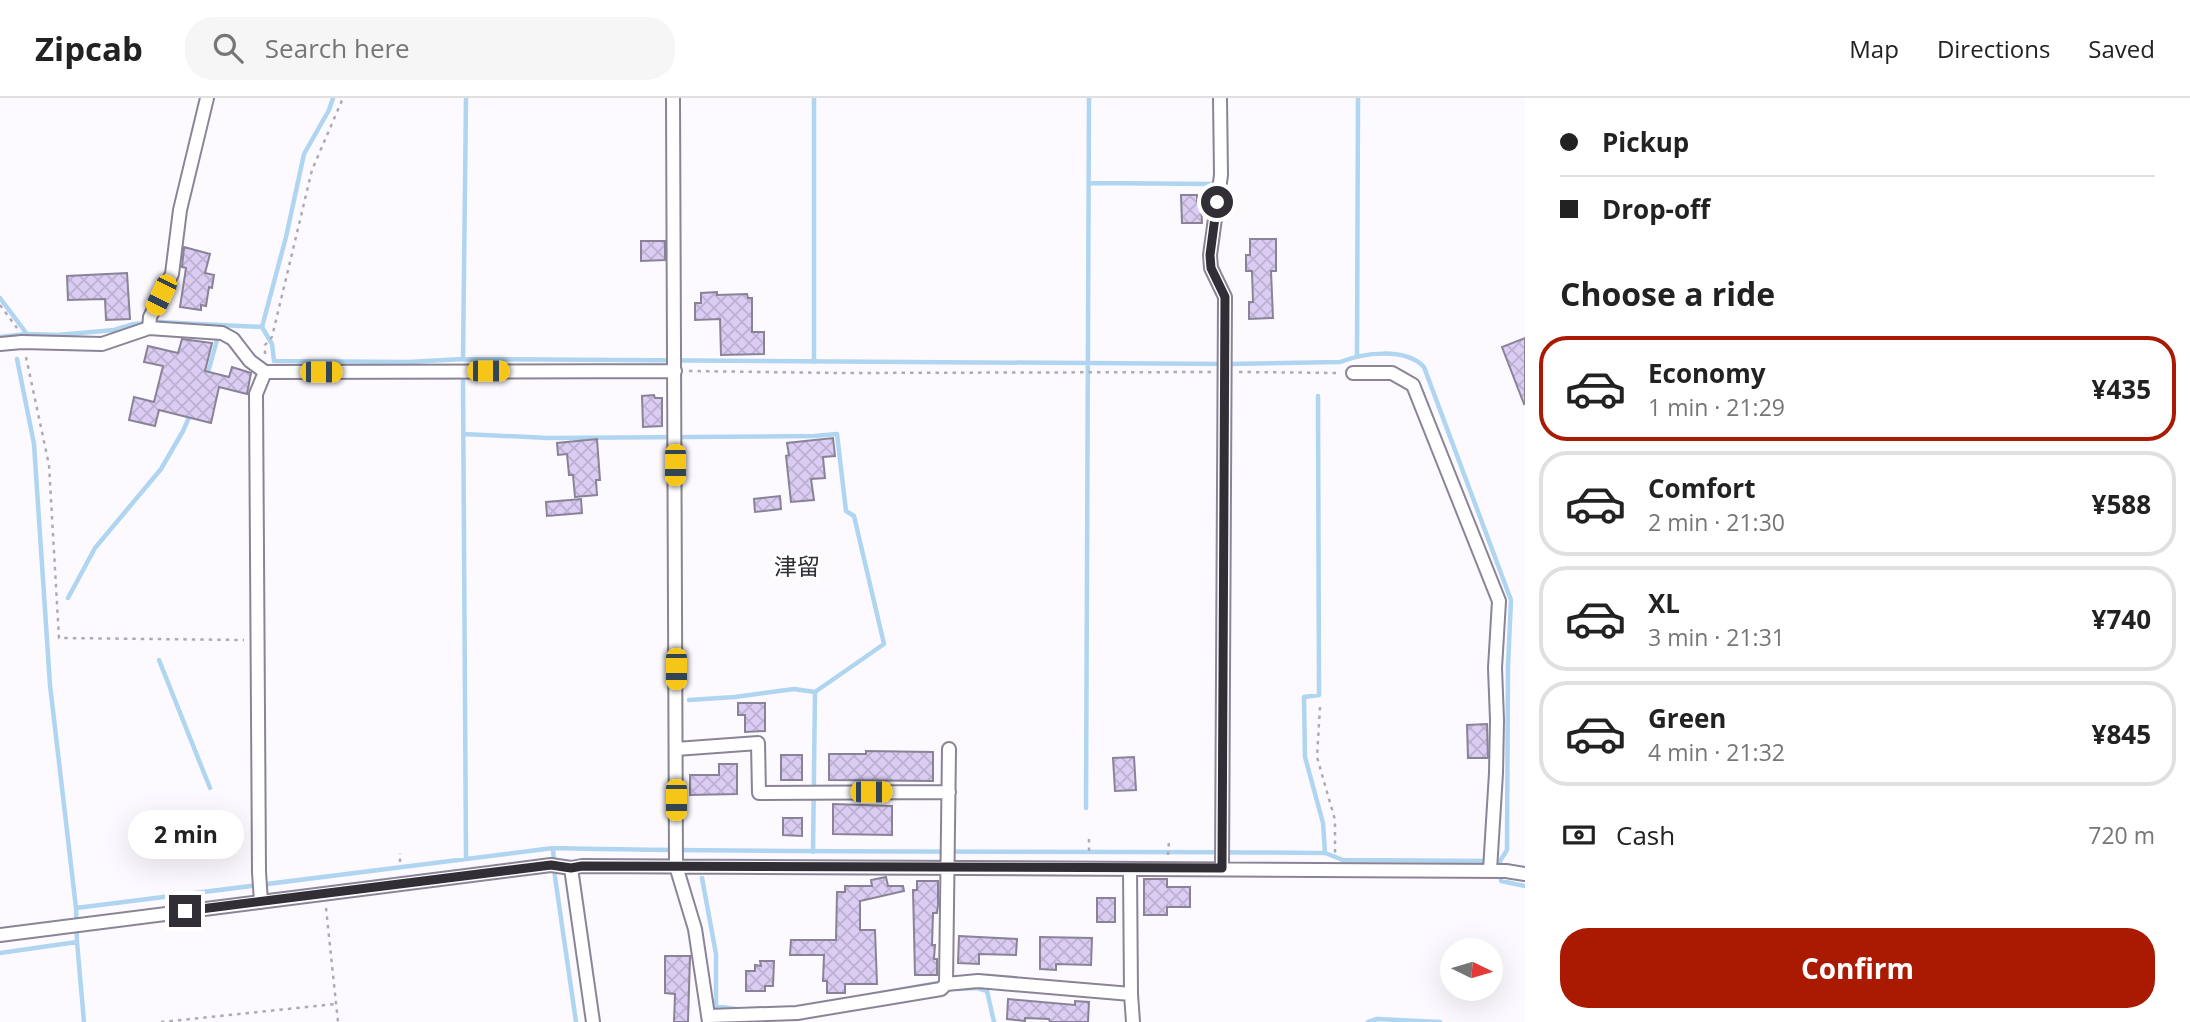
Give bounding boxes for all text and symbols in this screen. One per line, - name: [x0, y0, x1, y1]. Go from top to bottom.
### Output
- search box: [185, 17, 675, 80]
- text: Zipcab: [35, 26, 143, 71]
- icon: search: [209, 29, 247, 67]
- text: Search here: [265, 30, 410, 66]
- text: Map: [1849, 32, 1899, 65]
- text: Directions: [1937, 32, 2050, 65]
- text: Saved: [2088, 32, 2155, 65]
- text: Pickup: [1602, 124, 1689, 160]
- route start: [1201, 186, 1233, 218]
- text: Drop-off: [1602, 191, 1710, 227]
- car: [143, 272, 180, 318]
- text: Choose a ride: [1560, 272, 1775, 315]
- text: Economy: [1648, 355, 1766, 391]
- icon: car: [1564, 357, 1627, 420]
- car: [468, 361, 510, 382]
- car: [301, 362, 343, 383]
- text: ¥435: [2092, 371, 2151, 407]
- text: 1 min · 21:29: [1648, 391, 1785, 423]
- car: [665, 444, 686, 486]
- text: Comfort: [1648, 470, 1755, 506]
- icon: car: [1564, 472, 1627, 535]
- text: ¥588: [2092, 486, 2151, 522]
- text: 2 min · 21:30: [1648, 506, 1785, 538]
- district label: 津留: [774, 550, 820, 582]
- text: XL: [1648, 585, 1680, 621]
- icon: car: [1564, 587, 1627, 650]
- text: ¥740: [2092, 601, 2151, 637]
- text: 3 min · 21:31: [1648, 621, 1785, 653]
- car: [666, 648, 687, 690]
- text: Green: [1648, 700, 1726, 736]
- icon: car: [1564, 702, 1627, 765]
- text: ¥845: [2092, 716, 2151, 752]
- text: 4 min · 21:32: [1648, 736, 1785, 768]
- car: [666, 779, 687, 821]
- car: [851, 782, 893, 803]
- callout: 2 min: [127, 810, 243, 858]
- icon: cash: [1560, 816, 1598, 854]
- text: Cash: [1616, 817, 1675, 853]
- text: 2 min: [154, 818, 218, 850]
- text: 720 m: [2088, 819, 2155, 851]
- route end: [169, 895, 201, 927]
- button: Confirm: [1560, 928, 2155, 1008]
- north arrow: [1440, 938, 1503, 1001]
- map controls: [1440, 938, 1503, 1001]

